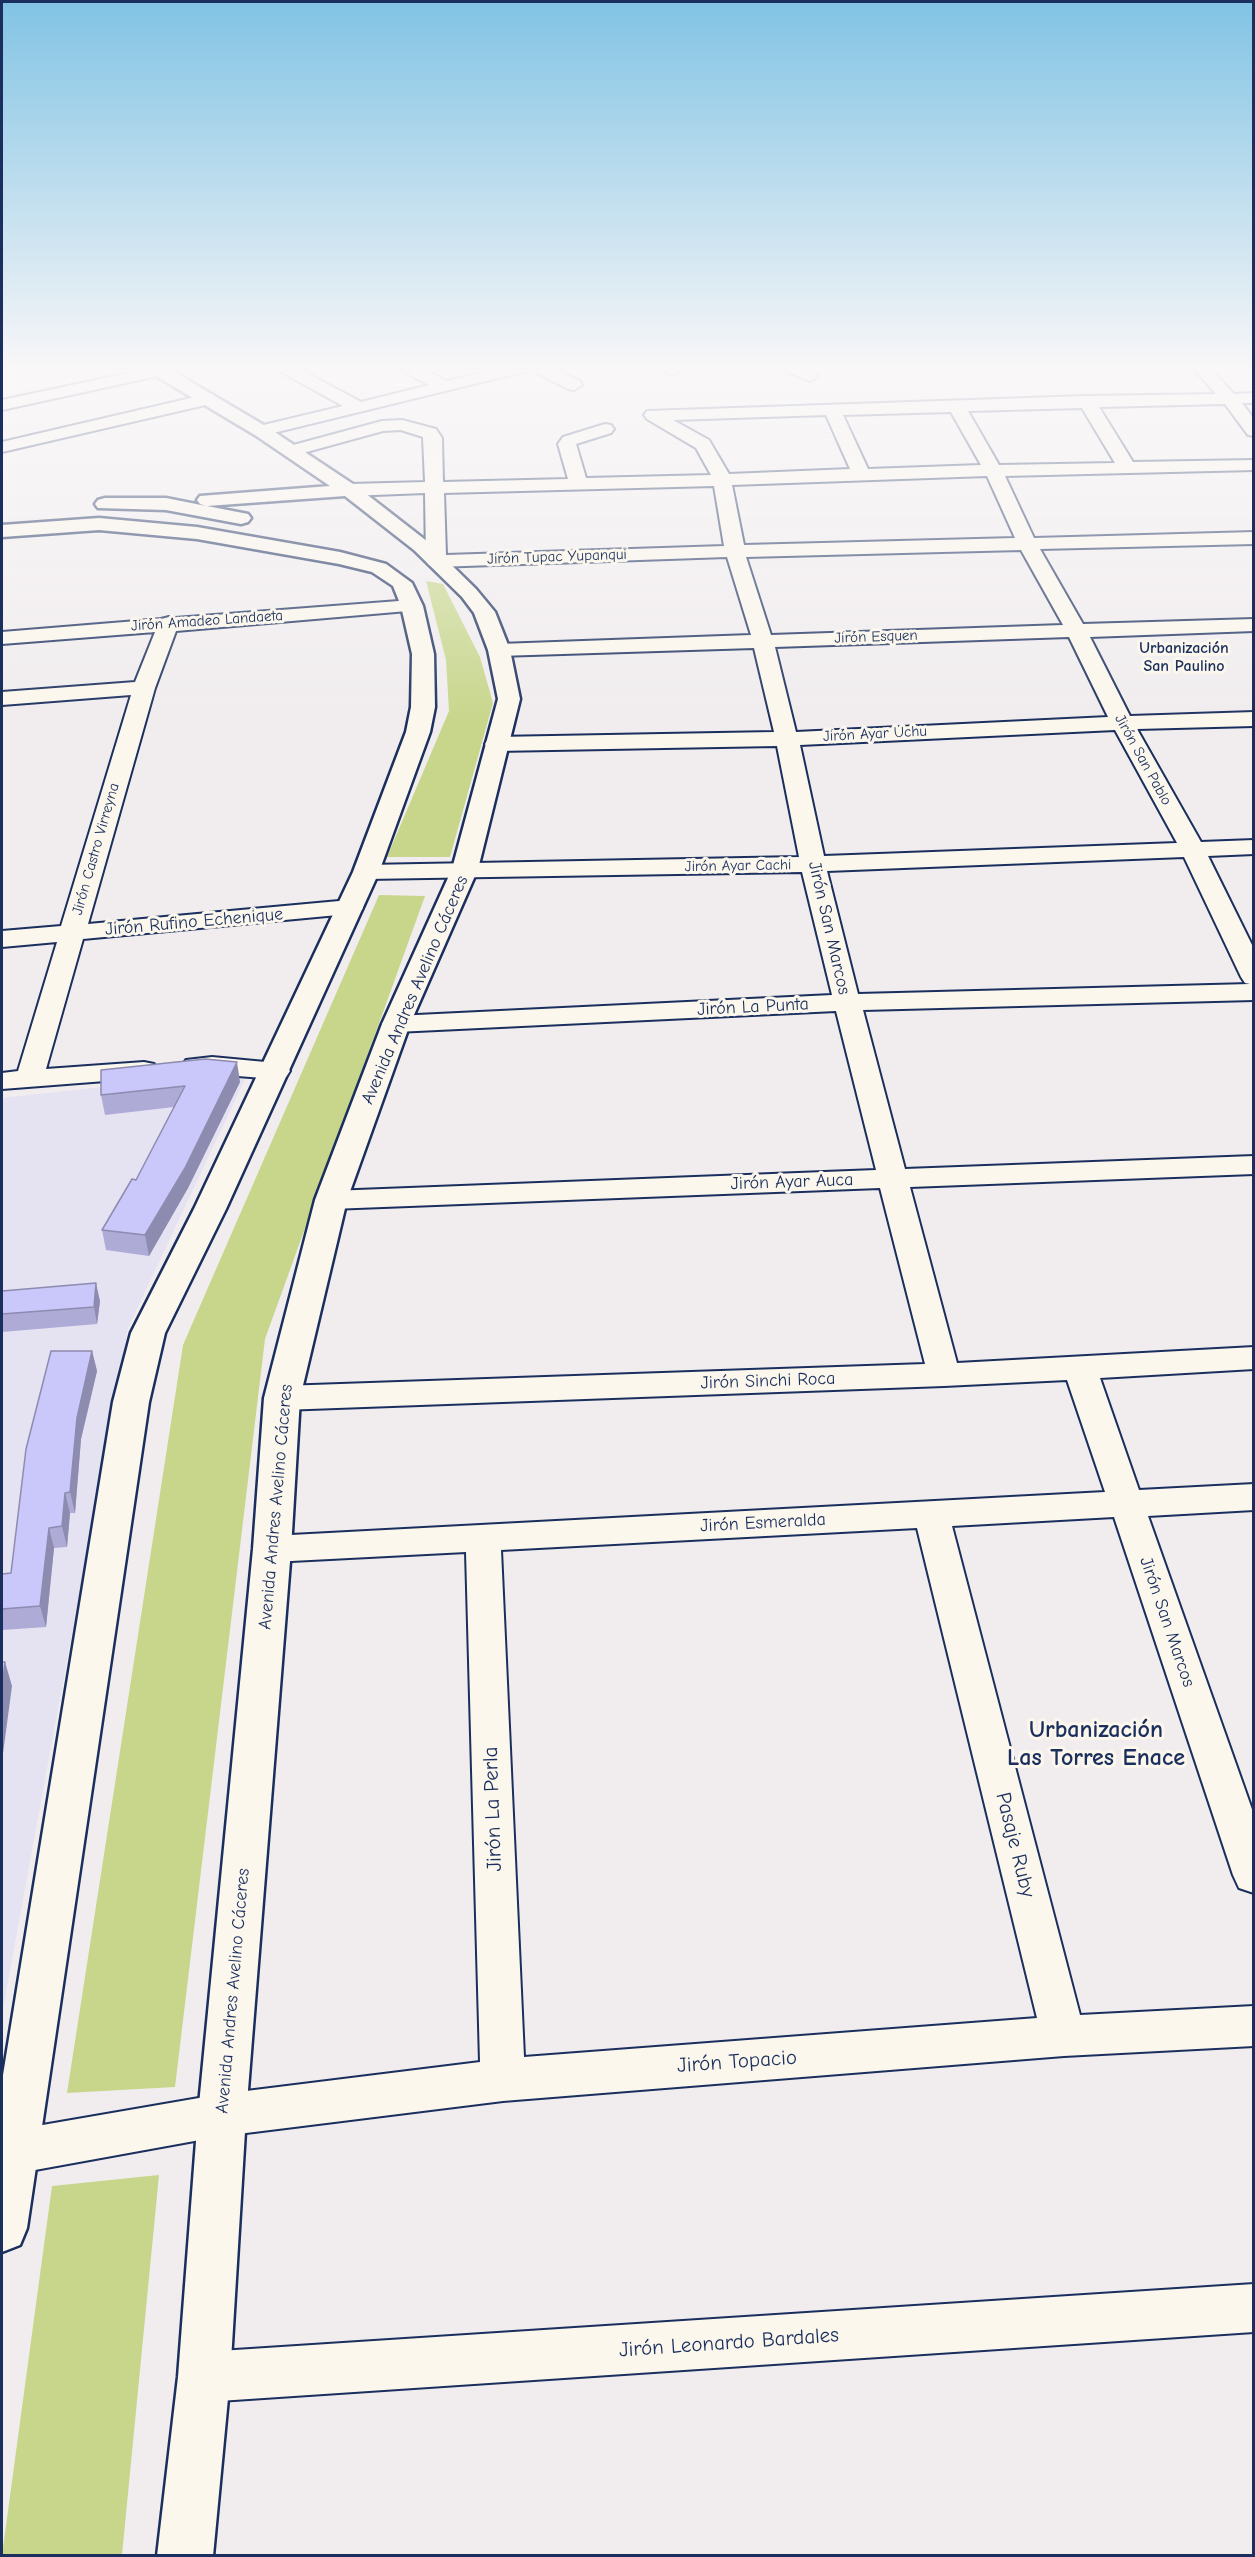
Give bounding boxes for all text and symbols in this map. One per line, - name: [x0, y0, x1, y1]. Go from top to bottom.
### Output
- street label: Jirón Tupac Yupanqui: [487, 546, 627, 568]
- street label: Jirón Amadeo Landaeta: [130, 607, 284, 635]
- street label: Jirón Esquen: [834, 627, 918, 647]
- district label: Urbanización San Paulino: [1139, 638, 1229, 676]
- street label: Jirón San Pablo: [1111, 711, 1175, 809]
- street label: Jirón Ayar Uchu: [822, 722, 928, 746]
- street label: Jirón Castro Virreyna: [69, 781, 123, 917]
- street label: Jirón Ayar Cachi: [685, 856, 791, 876]
- street label: Jirón San Marcos: [803, 859, 855, 997]
- street label: Avenida Andres Avelino Cáceres: [357, 872, 473, 1108]
- street label: Jirón Rufino Echenique: [104, 903, 284, 941]
- street label: Jirón La Punta: [697, 993, 809, 1021]
- street label: Jirón Ayar Auca: [730, 1169, 854, 1195]
- street label: Jirón Sinchi Roca: [700, 1368, 836, 1394]
- street label: Avenida Andres Avelino Cáceres: [255, 1383, 297, 1631]
- street label: Jirón Esmeralda: [700, 1509, 826, 1537]
- street label: Jirón San Marcos: [1135, 1554, 1199, 1690]
- district label: Urbanización Las Torres Enace: [1007, 1716, 1185, 1772]
- street label: Jirón La Perla: [478, 1746, 508, 1872]
- street label: Pasaje Ruby: [990, 1790, 1040, 1900]
- street label: Avenida Andres Avelino Cáceres: [212, 1867, 254, 2115]
- street label: Jirón Topacio: [676, 2045, 798, 2079]
- street label: Jirón Leonardo Bardales: [618, 2323, 840, 2363]

